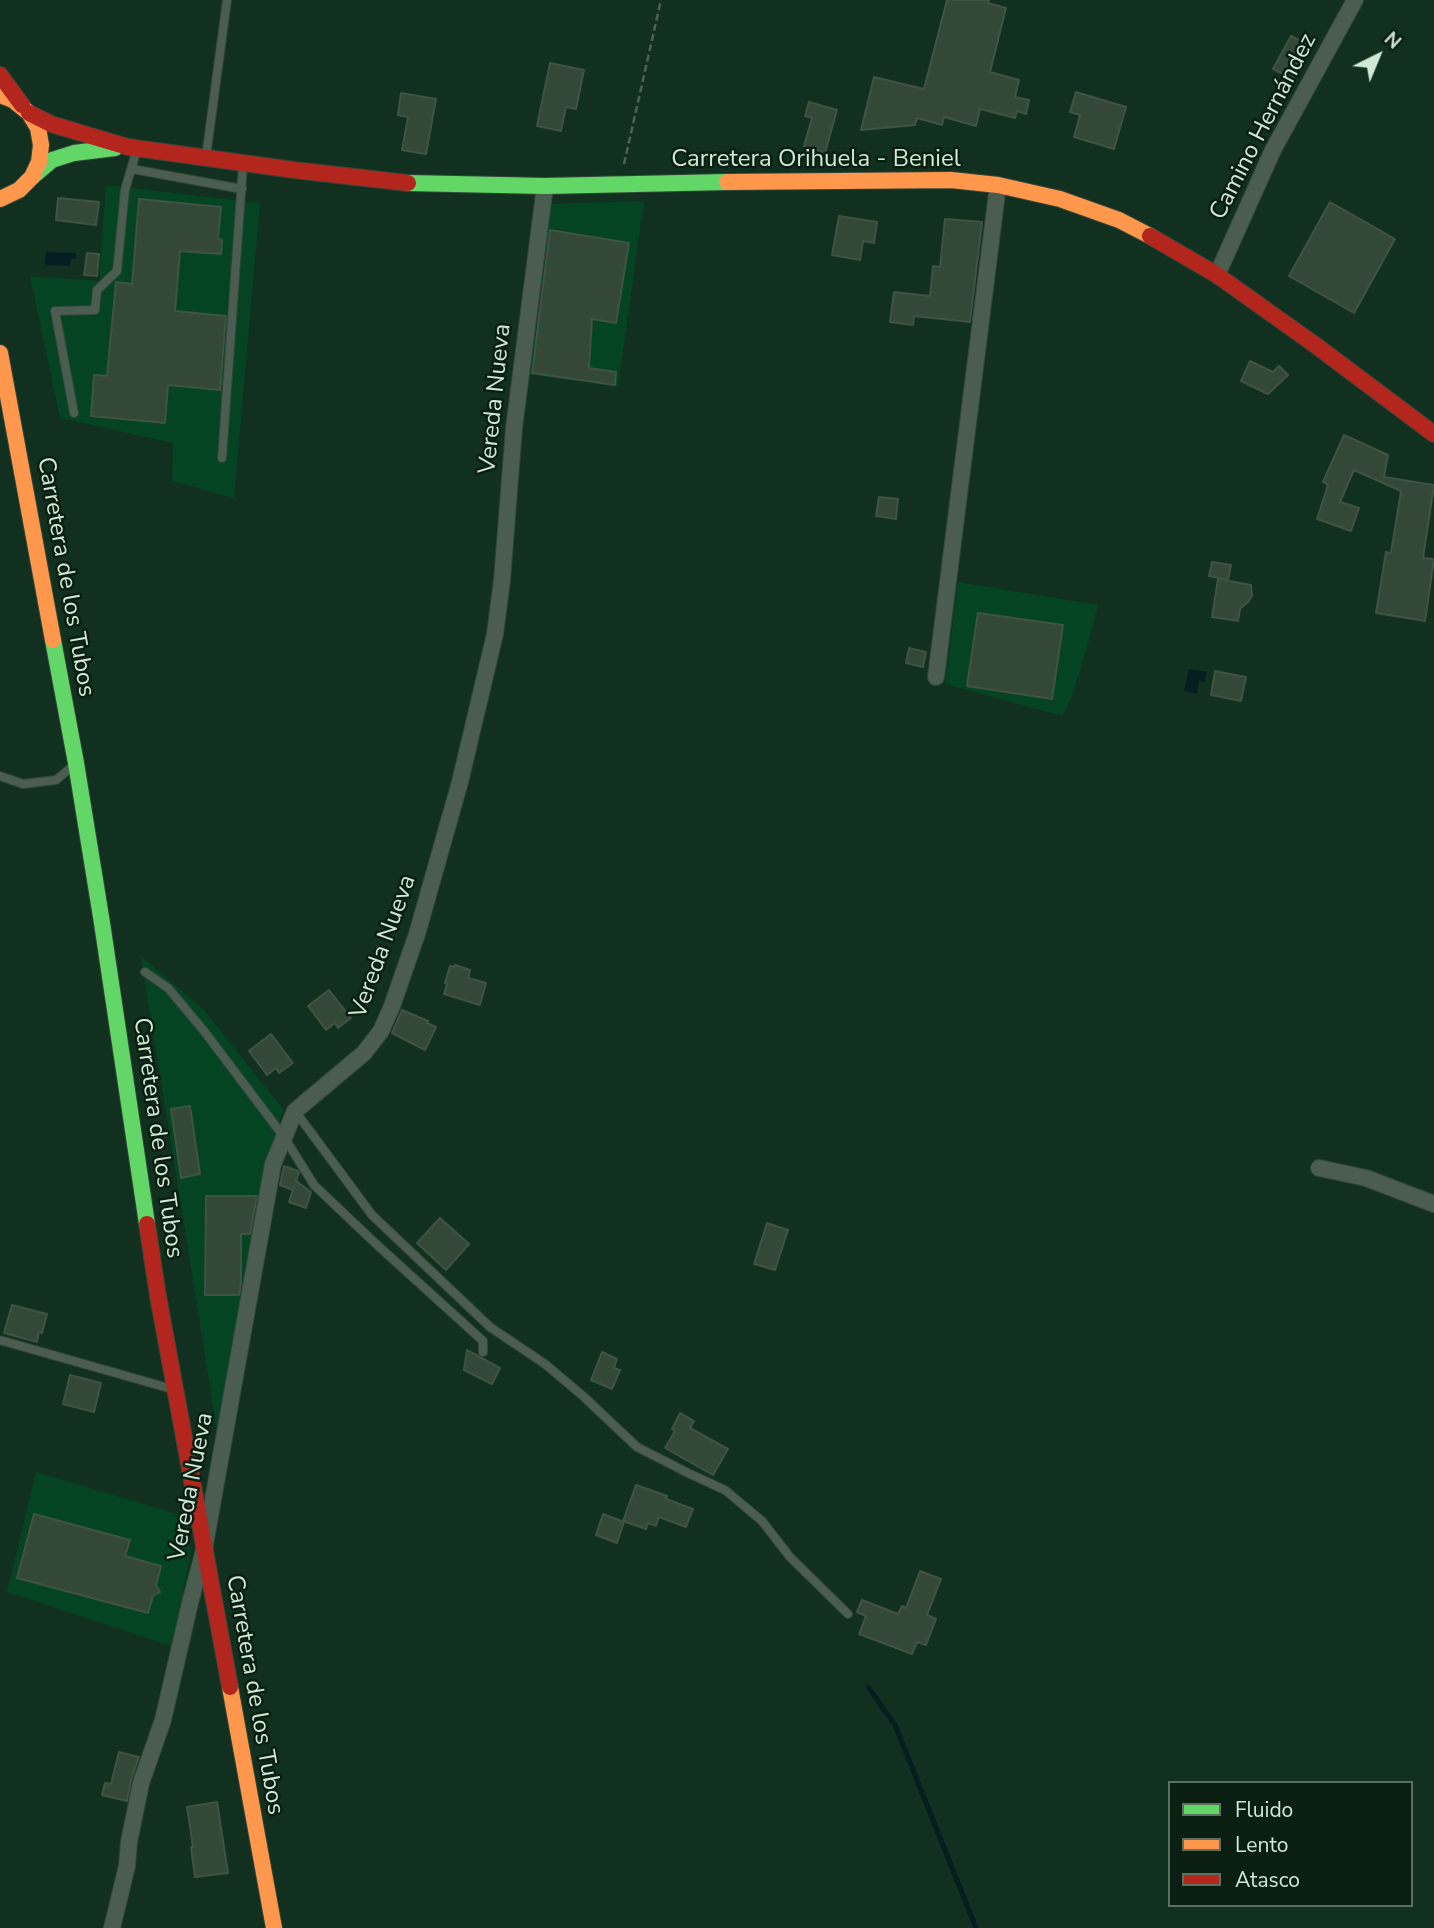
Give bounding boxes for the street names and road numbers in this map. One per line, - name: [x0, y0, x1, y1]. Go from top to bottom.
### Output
- street label: Camino Hernández: [1205, 29, 1323, 225]
- street label: Carretera Orihuela - Beniel: [671, 146, 961, 174]
- street label: Vereda Nueva: [474, 323, 518, 475]
- street label: Carretera de los Tubos: [30, 455, 100, 699]
- street label: Vereda Nueva: [345, 871, 423, 1023]
- street label: Carretera de los Tubos: [126, 1016, 188, 1260]
- street label: Vereda Nueva: [163, 1410, 221, 1564]
- street label: Carretera de los Tubos: [219, 1573, 289, 1817]

